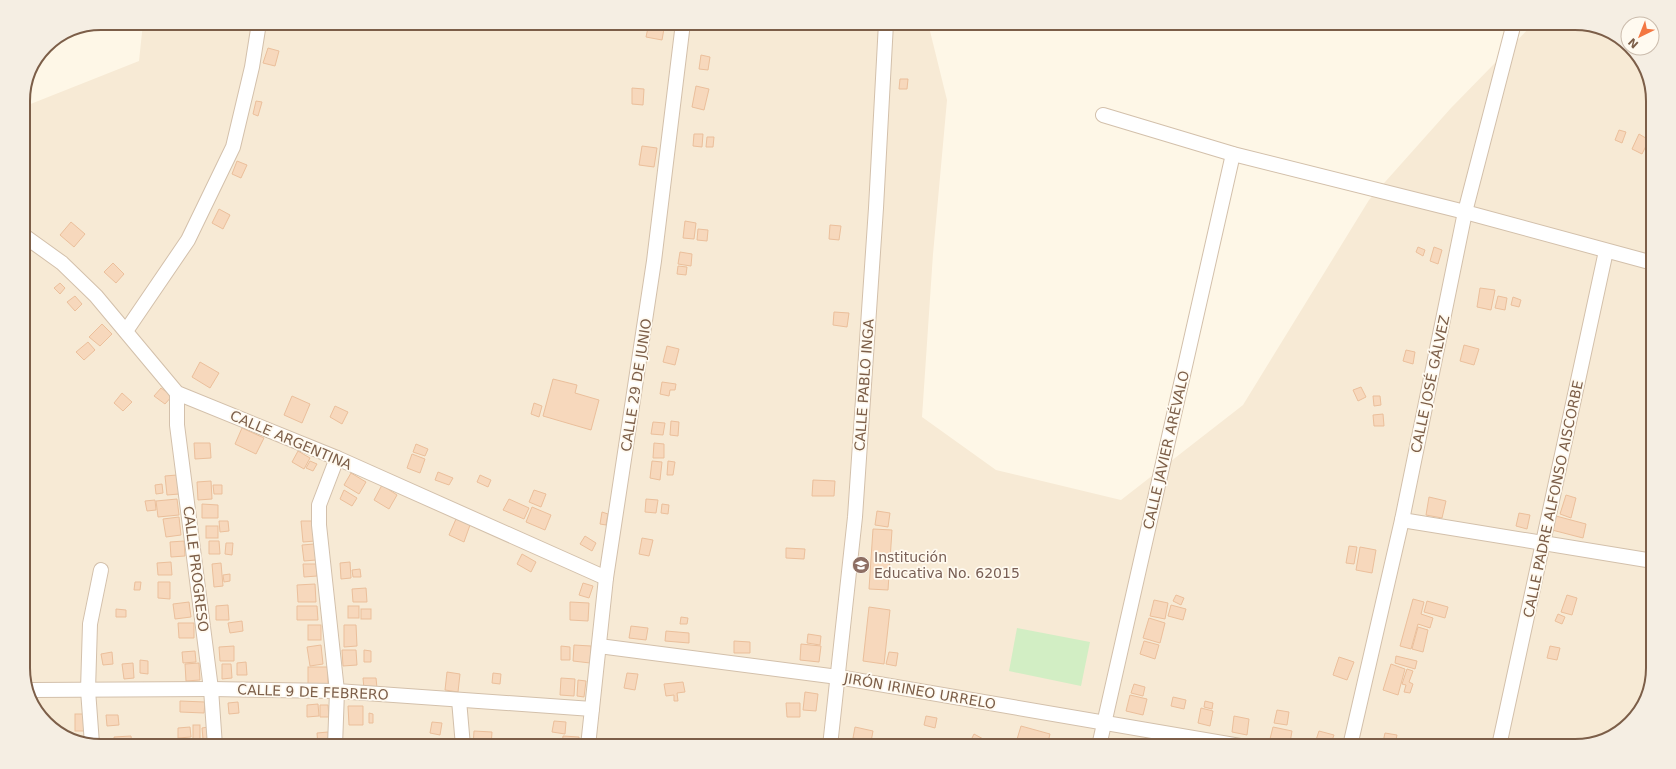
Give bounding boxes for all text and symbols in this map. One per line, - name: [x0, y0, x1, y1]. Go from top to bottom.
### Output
- north arrow: [1620, 16, 1660, 56]
- text: N: [1626, 35, 1641, 51]
- street label: CALLE JOSÉ GÁLVEZ: [1408, 314, 1452, 454]
- street label: CALLE 29 DE JUNIO: [618, 317, 654, 453]
- street label: CALLE PABLO INGA: [851, 318, 877, 452]
- street label: CALLE JAVIER ARÉVALO: [1140, 369, 1192, 531]
- street label: CALLE PADRE ALFONSO AISCORBE: [1520, 379, 1586, 619]
- street label: CALLE ARGENTINA: [228, 407, 355, 473]
- street label: CALLE PROGRESO: [180, 505, 212, 633]
- place label: Institución Educativa No. 62015: [874, 549, 1020, 581]
- school or university icon: Institución Educativa No. 62015: [851, 555, 871, 575]
- street label: JIRÓN IRINEO URRELO: [842, 669, 997, 712]
- street label: CALLE 9 DE FEBRERO: [237, 681, 389, 703]

